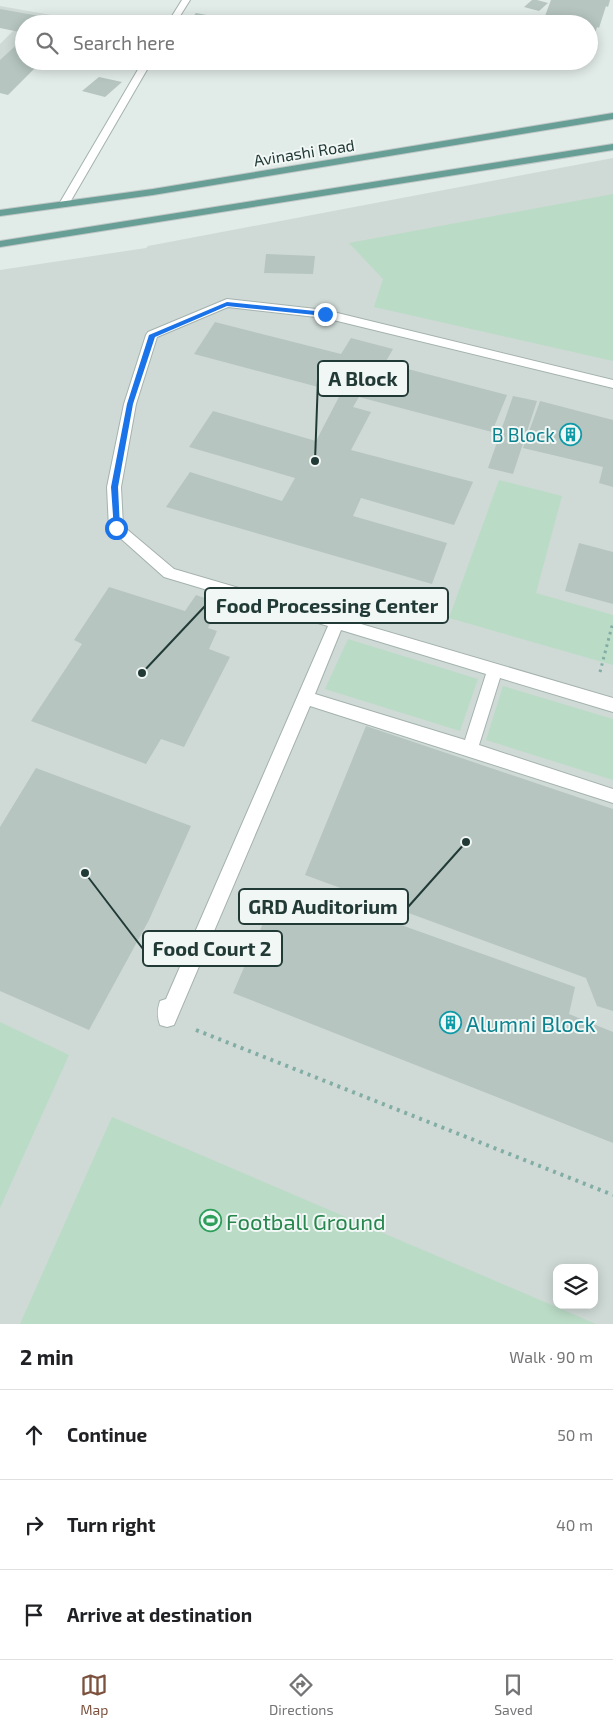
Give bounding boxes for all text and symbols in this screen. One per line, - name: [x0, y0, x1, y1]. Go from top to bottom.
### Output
- search box: [15, 15, 598, 70]
- icon: search: [33, 29, 61, 57]
- text: Search here: [73, 31, 175, 54]
- street label: Avinashi Road: [252, 135, 356, 169]
- route end: [314, 303, 337, 326]
- callout: A Block: [318, 361, 408, 396]
- text: A Block: [328, 366, 399, 390]
- building icon: B Block: [559, 422, 583, 446]
- place label: B Block: [492, 423, 555, 446]
- route start: [105, 517, 128, 540]
- callout: Food Processing Center: [205, 588, 448, 623]
- text: Food Processing Center: [216, 593, 439, 617]
- callout: GRD Auditorium: [239, 889, 408, 924]
- text: GRD Auditorium: [248, 894, 398, 918]
- callout: Food Court 2: [143, 931, 282, 966]
- text: Food Court 2: [153, 936, 271, 960]
- place label: Alumni Block: [466, 1010, 596, 1036]
- building icon: Alumni Block: [438, 1011, 462, 1035]
- place label: Football Ground: [226, 1208, 386, 1234]
- sports icon: Football Ground: [198, 1209, 222, 1233]
- map controls: [553, 1264, 598, 1309]
- button: layers: [553, 1264, 598, 1309]
- text: 2 min: [20, 1344, 74, 1369]
- text: Walk · 90 m: [509, 1347, 593, 1366]
- icon: ahead: [20, 1421, 48, 1449]
- text: Continue: [67, 1423, 147, 1446]
- text: 50 m: [557, 1425, 593, 1444]
- icon: right: [20, 1511, 48, 1539]
- text: Turn right: [67, 1513, 155, 1536]
- text: 40 m: [556, 1515, 593, 1534]
- icon: arrive: [20, 1601, 48, 1629]
- text: Arrive at destination: [67, 1603, 252, 1626]
- tab: Map: [80, 1671, 108, 1718]
- tab: Directions: [269, 1671, 334, 1718]
- tab: Saved: [494, 1671, 533, 1718]

